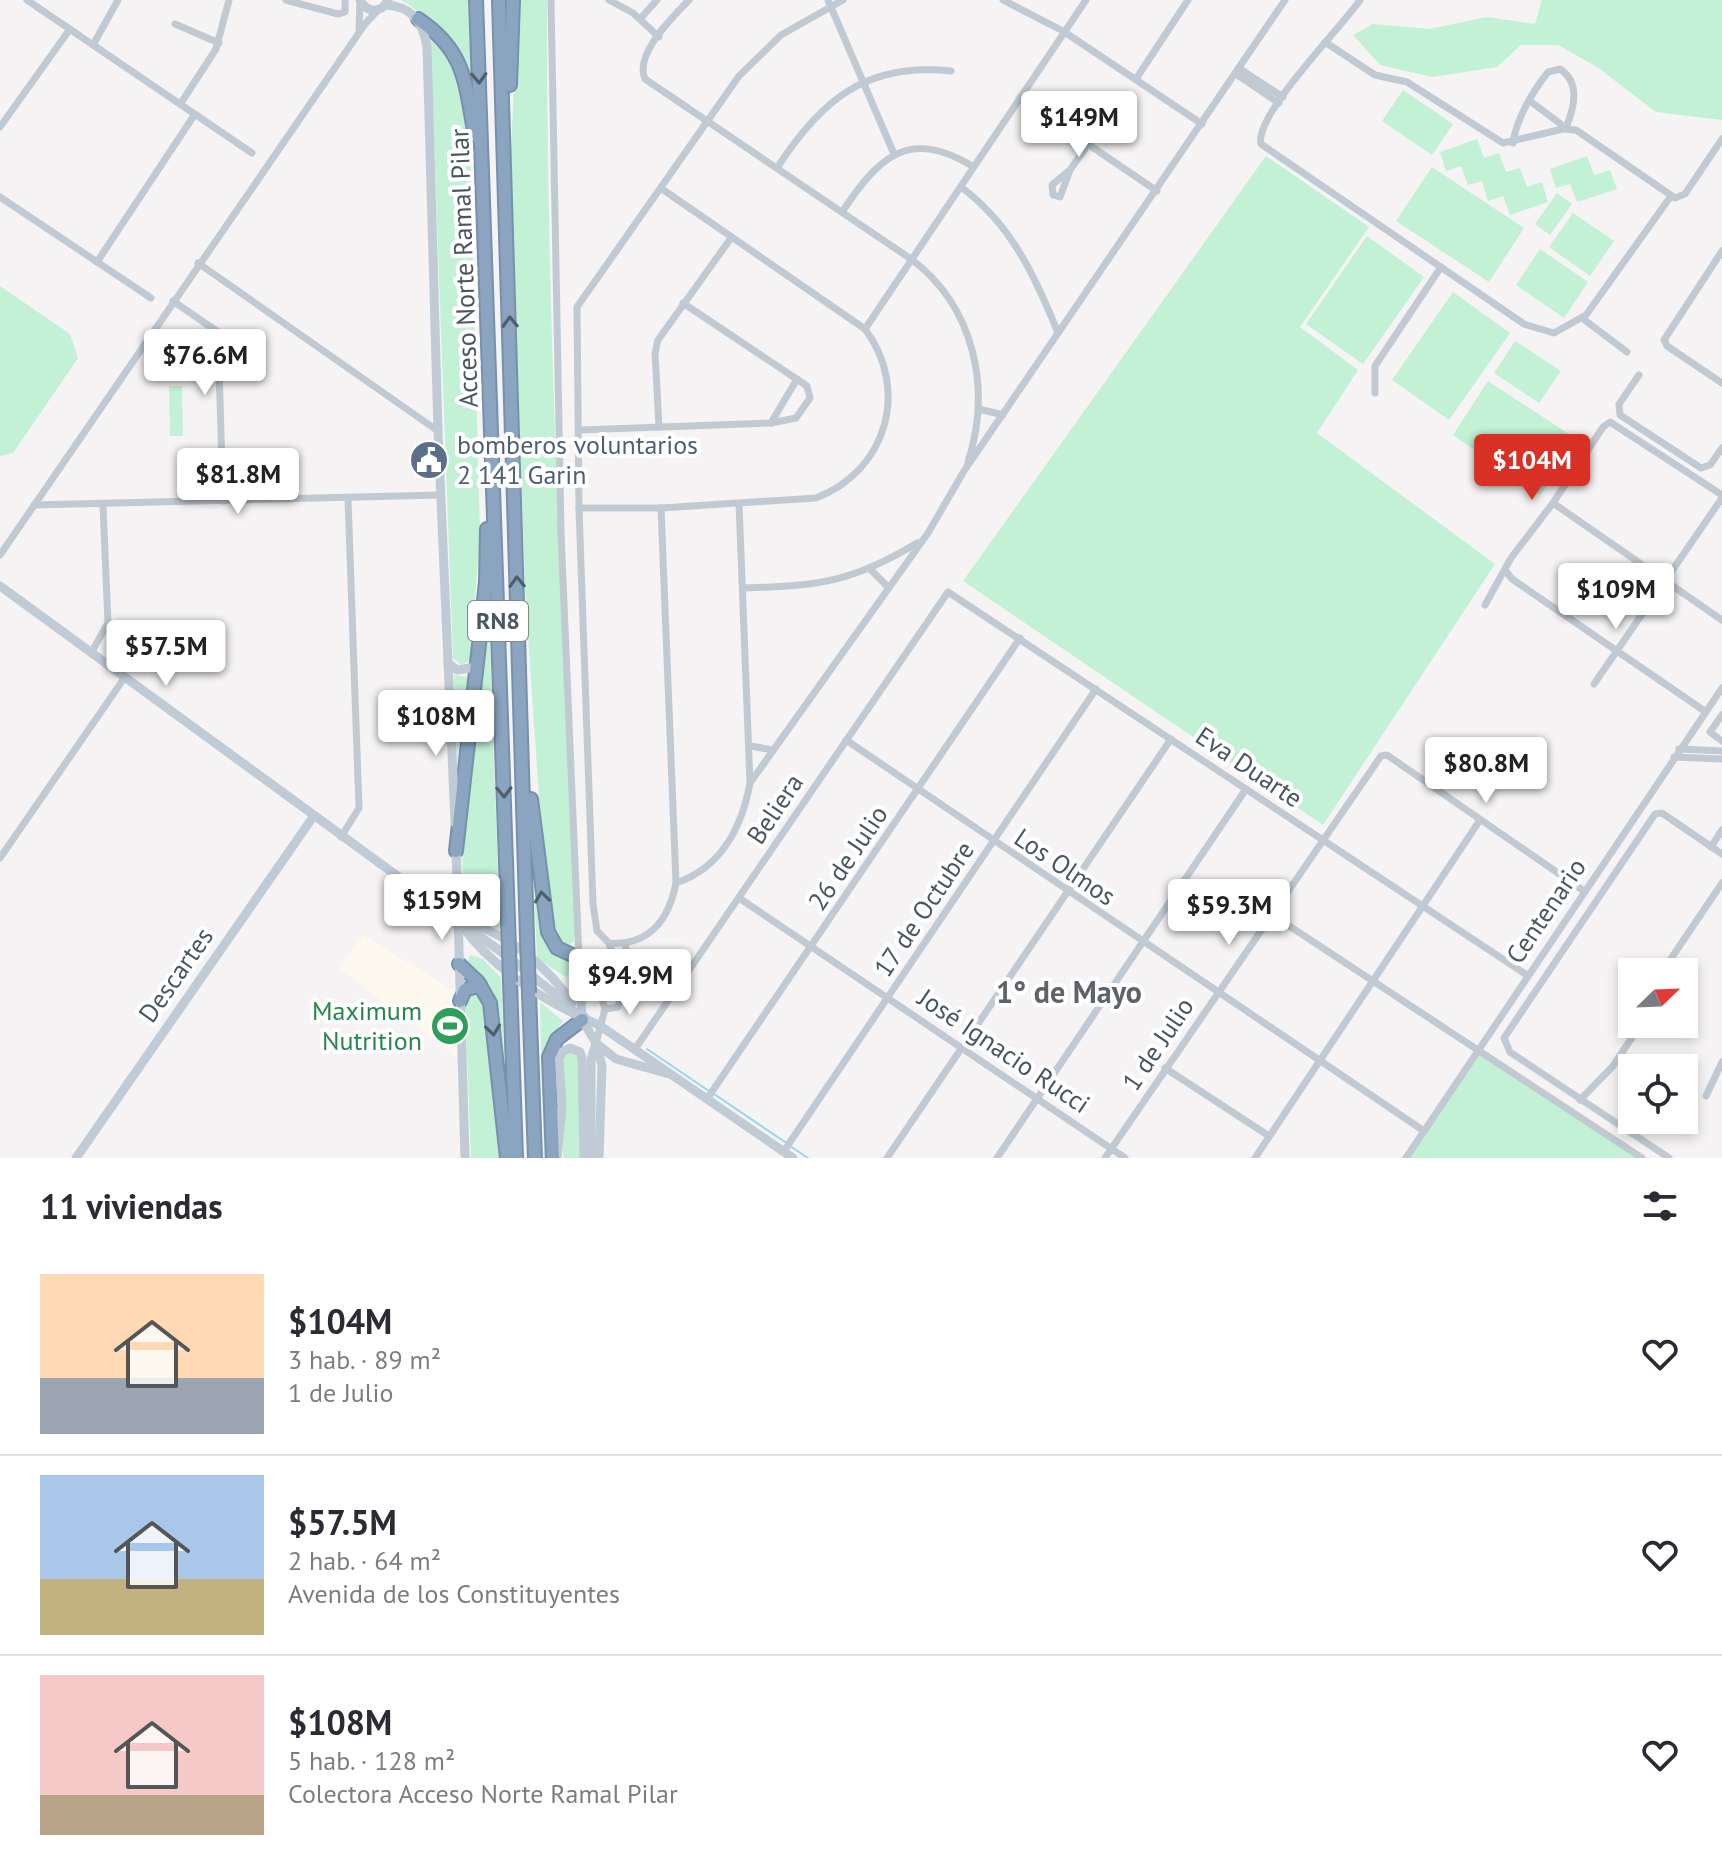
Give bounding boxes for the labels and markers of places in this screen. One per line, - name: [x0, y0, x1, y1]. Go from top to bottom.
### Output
- pin: $149M: [1023, 91, 1135, 159]
- pin: $76.6M: [140, 329, 270, 397]
- place label: bomberos voluntarios 2 141 Garin: [457, 428, 698, 491]
- pin: $104M: [1476, 434, 1588, 502]
- public building icon: bomberos voluntarios 2 141 Garin: [408, 439, 450, 481]
- pin: $81.8M: [173, 448, 303, 516]
- pin: $109M: [1560, 563, 1672, 631]
- pin: $57.5M: [101, 620, 231, 688]
- pin: $108M: [380, 690, 492, 758]
- pin: $80.8M: [1421, 737, 1551, 805]
- pin: $159M: [386, 874, 498, 942]
- pin: $59.3M: [1164, 879, 1294, 947]
- pin: $94.9M: [565, 949, 695, 1017]
- place label: Maximum Nutrition: [312, 994, 422, 1057]
- sports icon: Maximum Nutrition: [429, 1005, 471, 1047]

